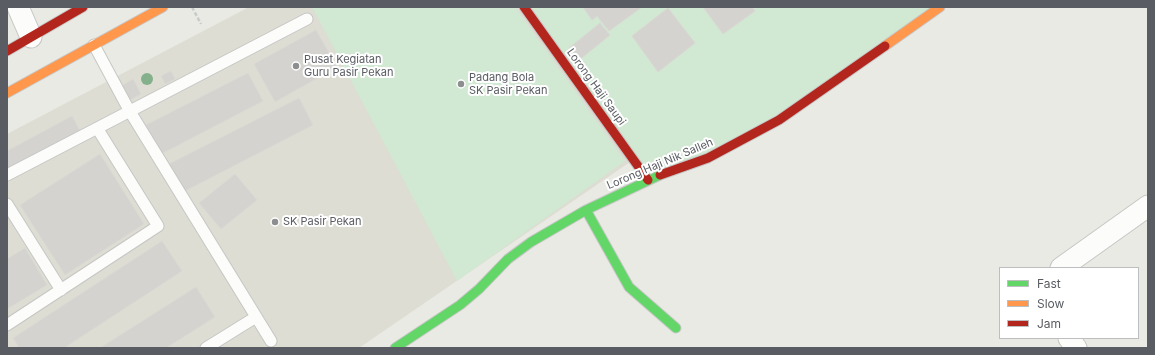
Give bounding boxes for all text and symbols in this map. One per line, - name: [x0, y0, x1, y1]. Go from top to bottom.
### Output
- street label: Lorong Haji Saupi: [564, 46, 628, 128]
- place label: Pusat Kegiatan Guru Pasir Pekan: [304, 53, 393, 79]
- marker: Pusat Kegiatan Guru Pasir Pekan: [291, 61, 301, 71]
- place label: Padang Bola SK Pasir Pekan: [469, 71, 548, 97]
- marker: Padang Bola SK Pasir Pekan: [456, 79, 466, 89]
- street label: Lorong Haji Nik Salleh: [605, 136, 715, 192]
- place label: SK Pasir Pekan: [283, 215, 362, 229]
- marker: SK Pasir Pekan: [270, 217, 280, 227]
- legend: [999, 267, 1139, 339]
- text: Fast: [1037, 276, 1061, 291]
- text: Slow: [1037, 296, 1064, 311]
- text: Jam: [1037, 316, 1061, 331]

